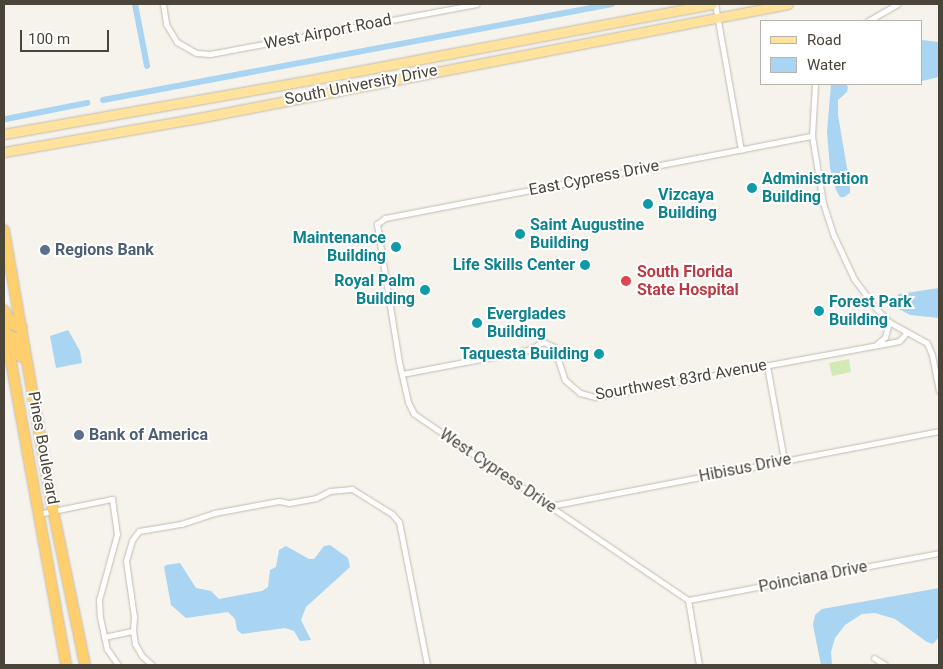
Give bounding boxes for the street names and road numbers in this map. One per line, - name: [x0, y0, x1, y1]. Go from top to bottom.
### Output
- street label: West Airport Road: [263, 10, 393, 54]
- street label: South University Drive: [283, 61, 439, 109]
- street label: East Cypress Drive: [527, 156, 661, 200]
- street label: Sourthwest 83rd Avenue: [594, 355, 768, 405]
- street label: Pines Boulevard: [24, 390, 62, 506]
- street label: West Cypress Drive: [436, 425, 560, 517]
- street label: Hibisus Drive: [697, 450, 793, 486]
- street label: Poinciana Drive: [757, 557, 869, 597]

